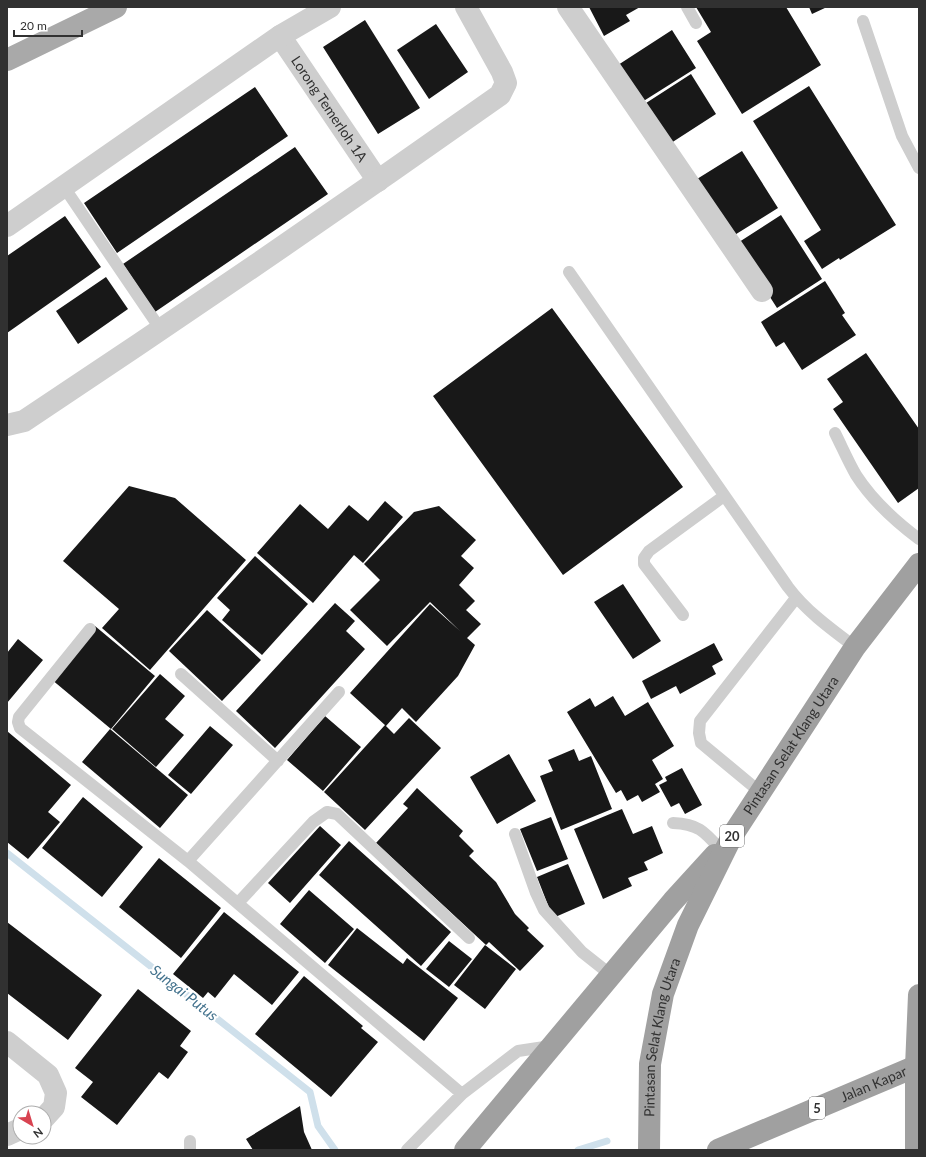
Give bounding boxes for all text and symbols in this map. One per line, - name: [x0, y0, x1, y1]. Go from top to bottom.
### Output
- scale bar: [14, 12, 82, 38]
- text: 20 m: [20, 18, 47, 33]
- street label: Lorong Temerloh 1A: [288, 53, 372, 165]
- street label: Pintasan Selat Klang Utara: [739, 673, 842, 818]
- road number: 20: [720, 825, 744, 847]
- street label: Pintasan Selat Klang Utara: [640, 955, 683, 1117]
- water label: Sungai Putus: [147, 960, 222, 1024]
- street label: Jalan Kapar: [838, 1062, 909, 1105]
- road number: 5: [809, 1097, 825, 1119]
- north arrow: [12, 1105, 52, 1145]
- text: N: [31, 1126, 46, 1141]

